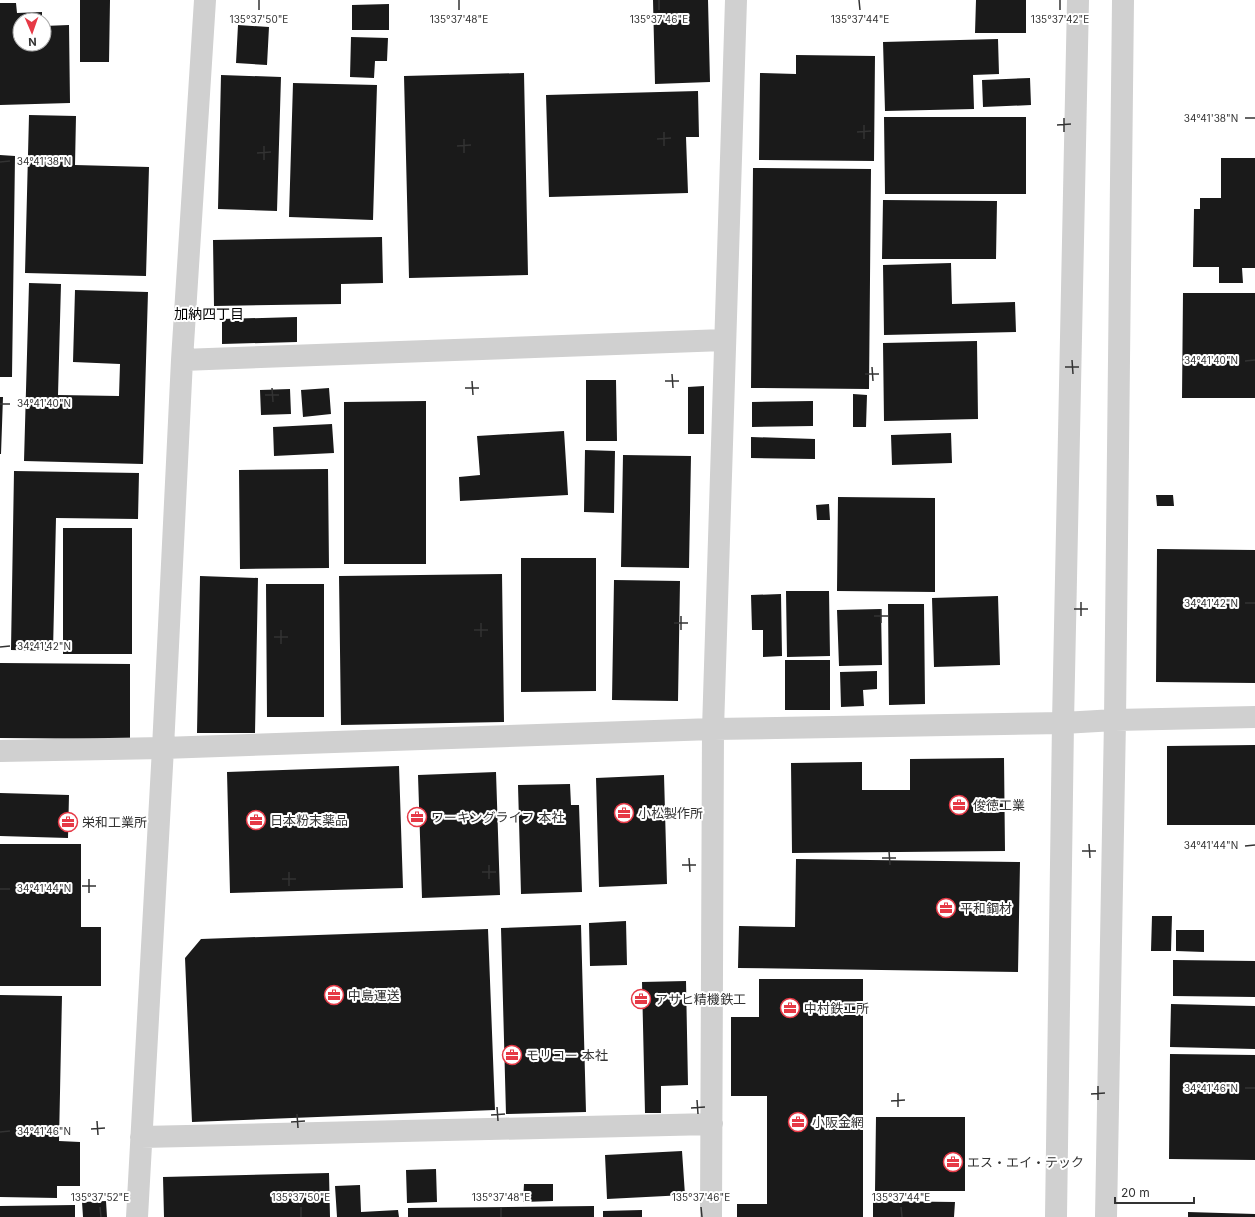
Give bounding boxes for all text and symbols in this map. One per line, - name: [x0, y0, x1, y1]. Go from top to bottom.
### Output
- north arrow: [12, 12, 52, 52]
- text: 135°37'50"E: [230, 13, 288, 25]
- text: 135°37'48"E: [430, 13, 488, 25]
- text: 135°37'46"E: [630, 13, 688, 25]
- text: 135°37'44"E: [831, 13, 889, 25]
- text: 135°37'42"E: [1031, 13, 1089, 25]
- text: N: [28, 35, 37, 49]
- text: 34°41'38"N: [1184, 112, 1238, 124]
- text: 34°41'38"N: [17, 155, 71, 167]
- district label: 加納四丁目: [174, 305, 244, 322]
- text: 34°41'40"N: [1184, 354, 1238, 366]
- text: 34°41'40"N: [17, 397, 71, 409]
- text: 34°41'42"N: [1184, 597, 1238, 609]
- text: 34°41'42"N: [17, 640, 71, 652]
- office icon: 俊徳工業: [948, 794, 970, 816]
- place label: 俊徳工業: [973, 797, 1025, 813]
- office icon: 小松製作所: [613, 802, 635, 824]
- place label: 小松製作所: [638, 805, 703, 821]
- office icon: ワーキングライフ 本社: [406, 806, 428, 828]
- office icon: 日本粉末薬品: [245, 809, 267, 831]
- place label: ワーキングライフ 本社: [431, 809, 564, 825]
- office icon: 栄和工業所: [57, 811, 79, 833]
- place label: 日本粉末薬品: [270, 812, 348, 828]
- place label: 栄和工業所: [82, 814, 147, 830]
- text: 34°41'44"N: [1184, 839, 1238, 851]
- text: 34°41'44"N: [17, 882, 71, 894]
- office icon: 平和鋼材: [935, 897, 957, 919]
- place label: 平和鋼材: [960, 900, 1012, 916]
- office icon: 中島運送: [323, 984, 345, 1006]
- place label: 中島運送: [348, 987, 400, 1003]
- office icon: アサヒ精機鉄工: [630, 988, 652, 1010]
- place label: アサヒ精機鉄工: [655, 991, 746, 1007]
- office icon: 中村鉄工所: [779, 997, 801, 1019]
- place label: 中村鉄工所: [804, 1000, 869, 1016]
- office icon: モリコー 本社: [501, 1044, 523, 1066]
- place label: モリコー 本社: [526, 1047, 608, 1063]
- text: 34°41'46"N: [1184, 1082, 1238, 1094]
- office icon: 小阪金網: [787, 1111, 809, 1133]
- place label: 小阪金網: [812, 1114, 864, 1130]
- text: 34°41'46"N: [17, 1125, 71, 1137]
- office icon: エス・エイ・テック: [942, 1151, 964, 1173]
- place label: エス・エイ・テック: [967, 1154, 1084, 1170]
- scale bar: [1115, 1179, 1194, 1205]
- text: 20 m: [1121, 1185, 1150, 1200]
- text: 135°37'52"E: [71, 1191, 129, 1203]
- text: 135°37'50"E: [272, 1191, 330, 1203]
- text: 135°37'48"E: [472, 1191, 530, 1203]
- text: 135°37'46"E: [672, 1191, 730, 1203]
- text: 135°37'44"E: [872, 1191, 930, 1203]

